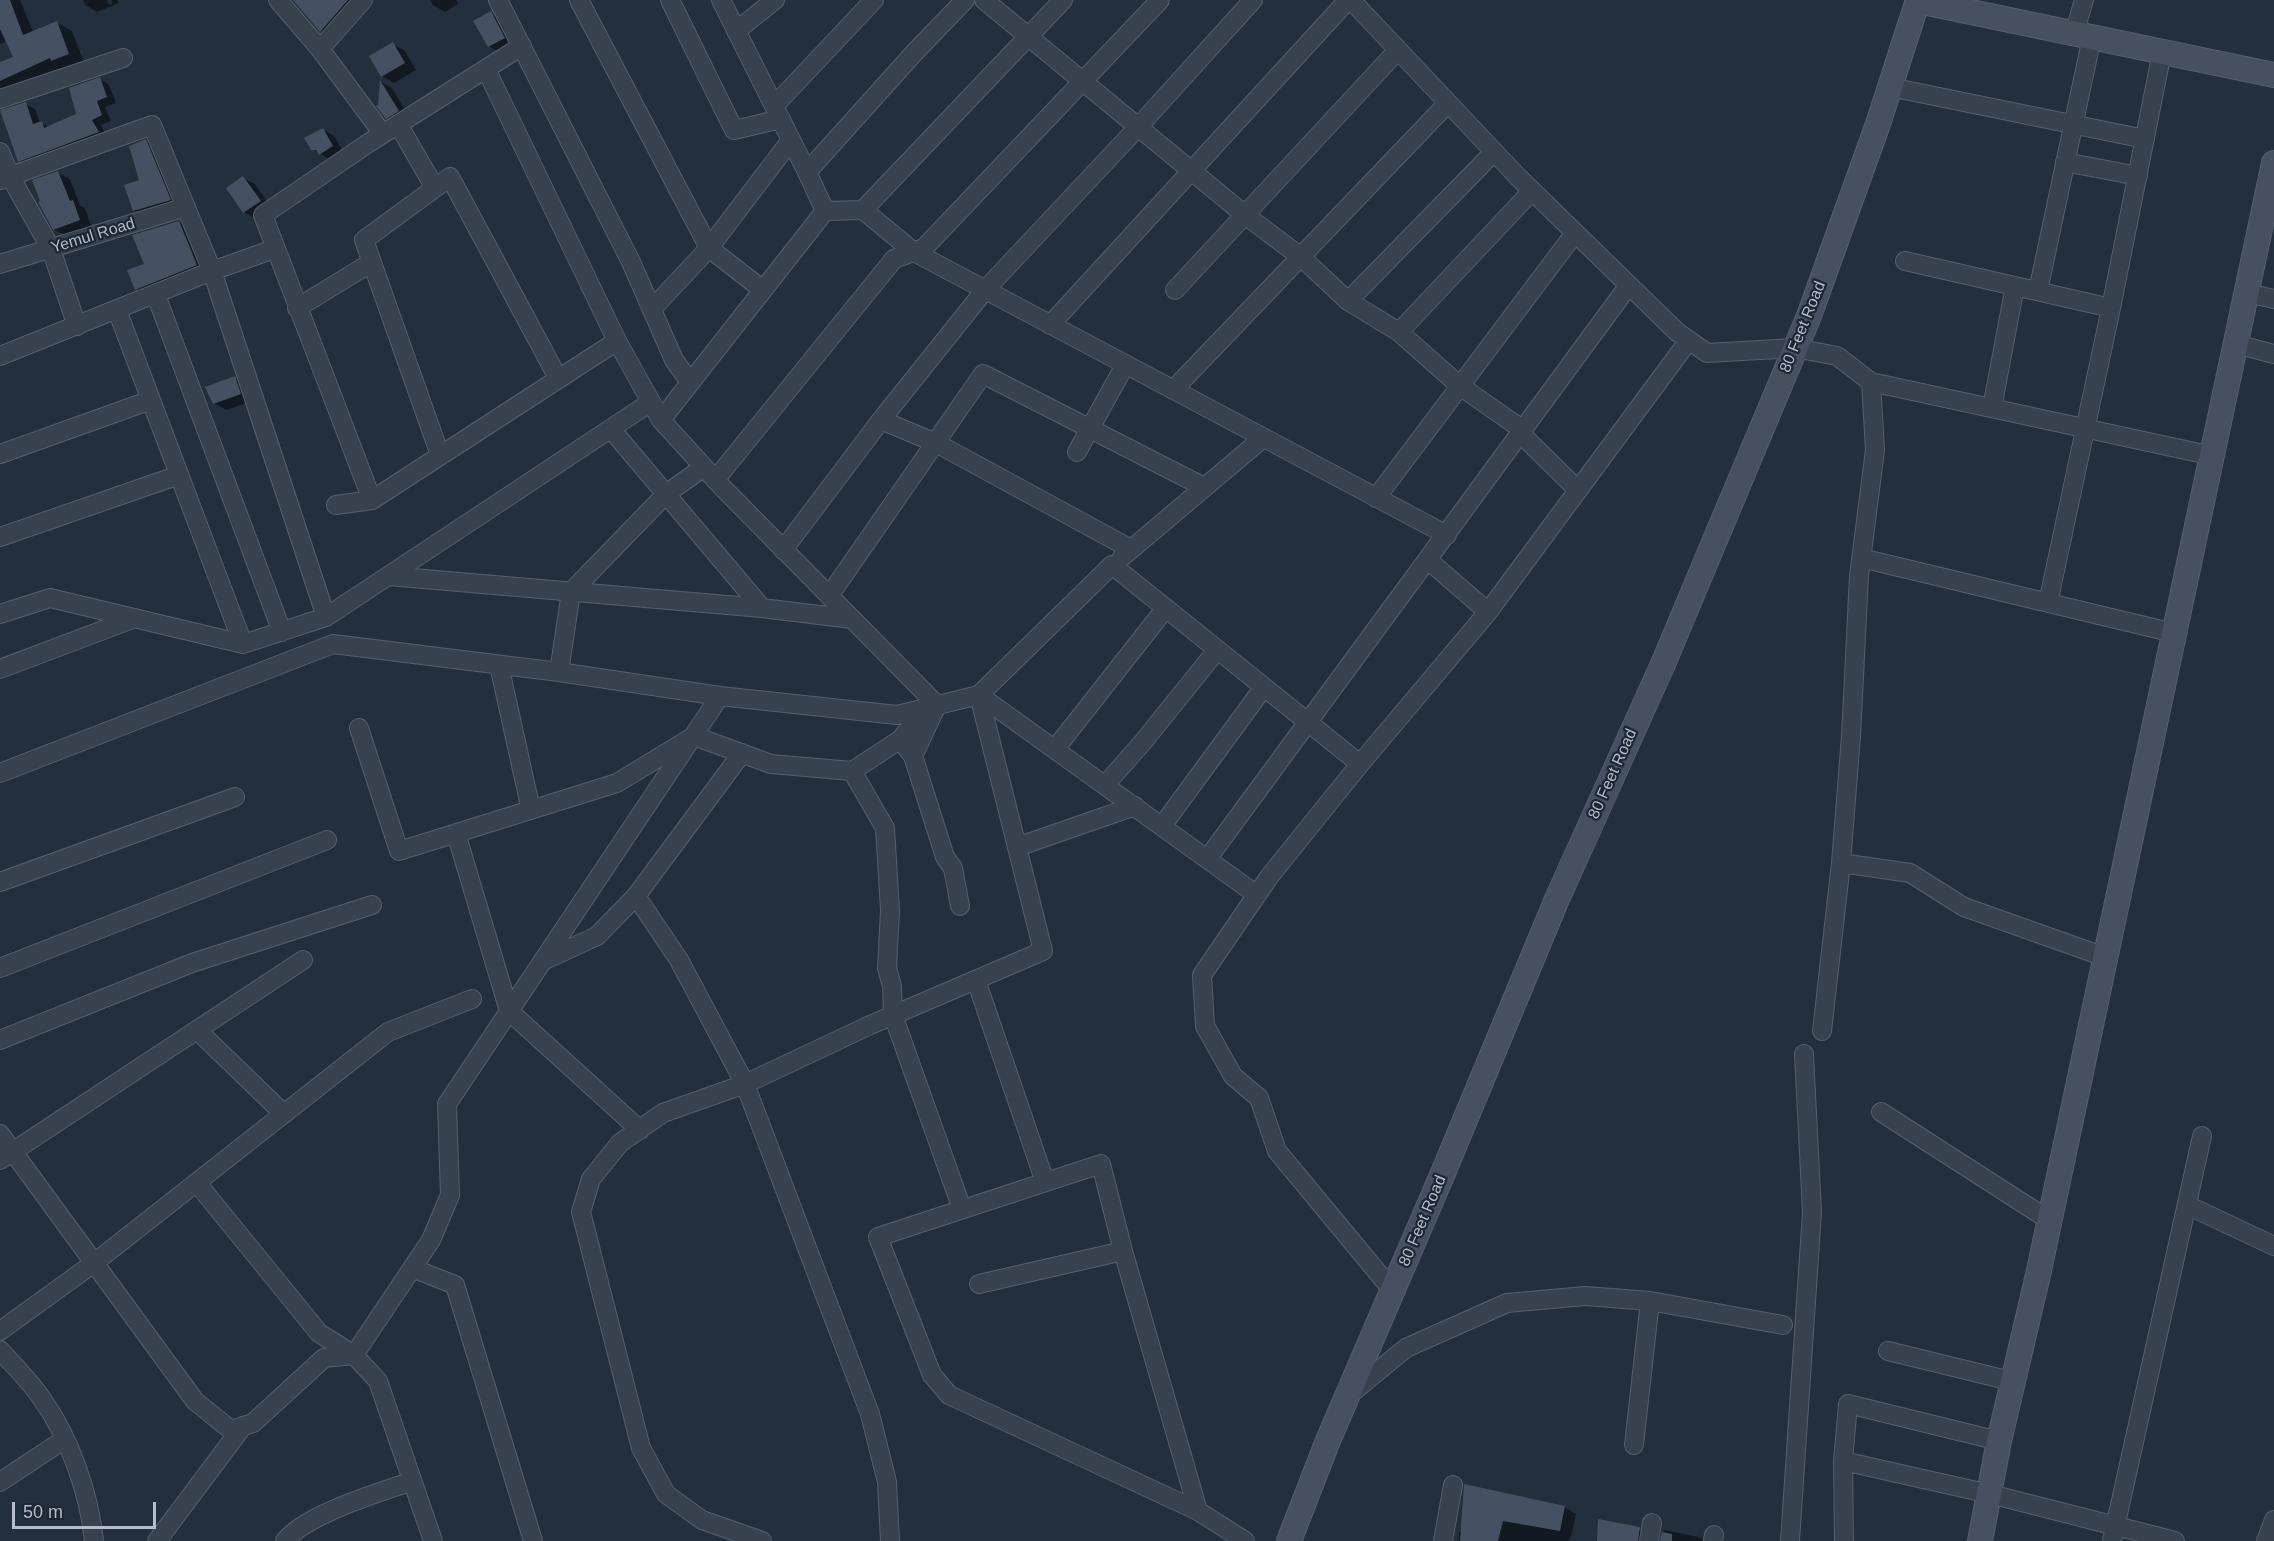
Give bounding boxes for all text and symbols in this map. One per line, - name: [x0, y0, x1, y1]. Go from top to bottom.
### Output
- street label: Yemul Road: [49, 214, 137, 258]
- street label: 80 Feet Road: [1776, 278, 1830, 376]
- street label: 80 Feet Road: [1585, 726, 1641, 822]
- street label: 80 Feet Road: [1395, 1173, 1451, 1269]
- scale bar: [15, 1490, 159, 1528]
- text: 50 m: [23, 1502, 63, 1522]

